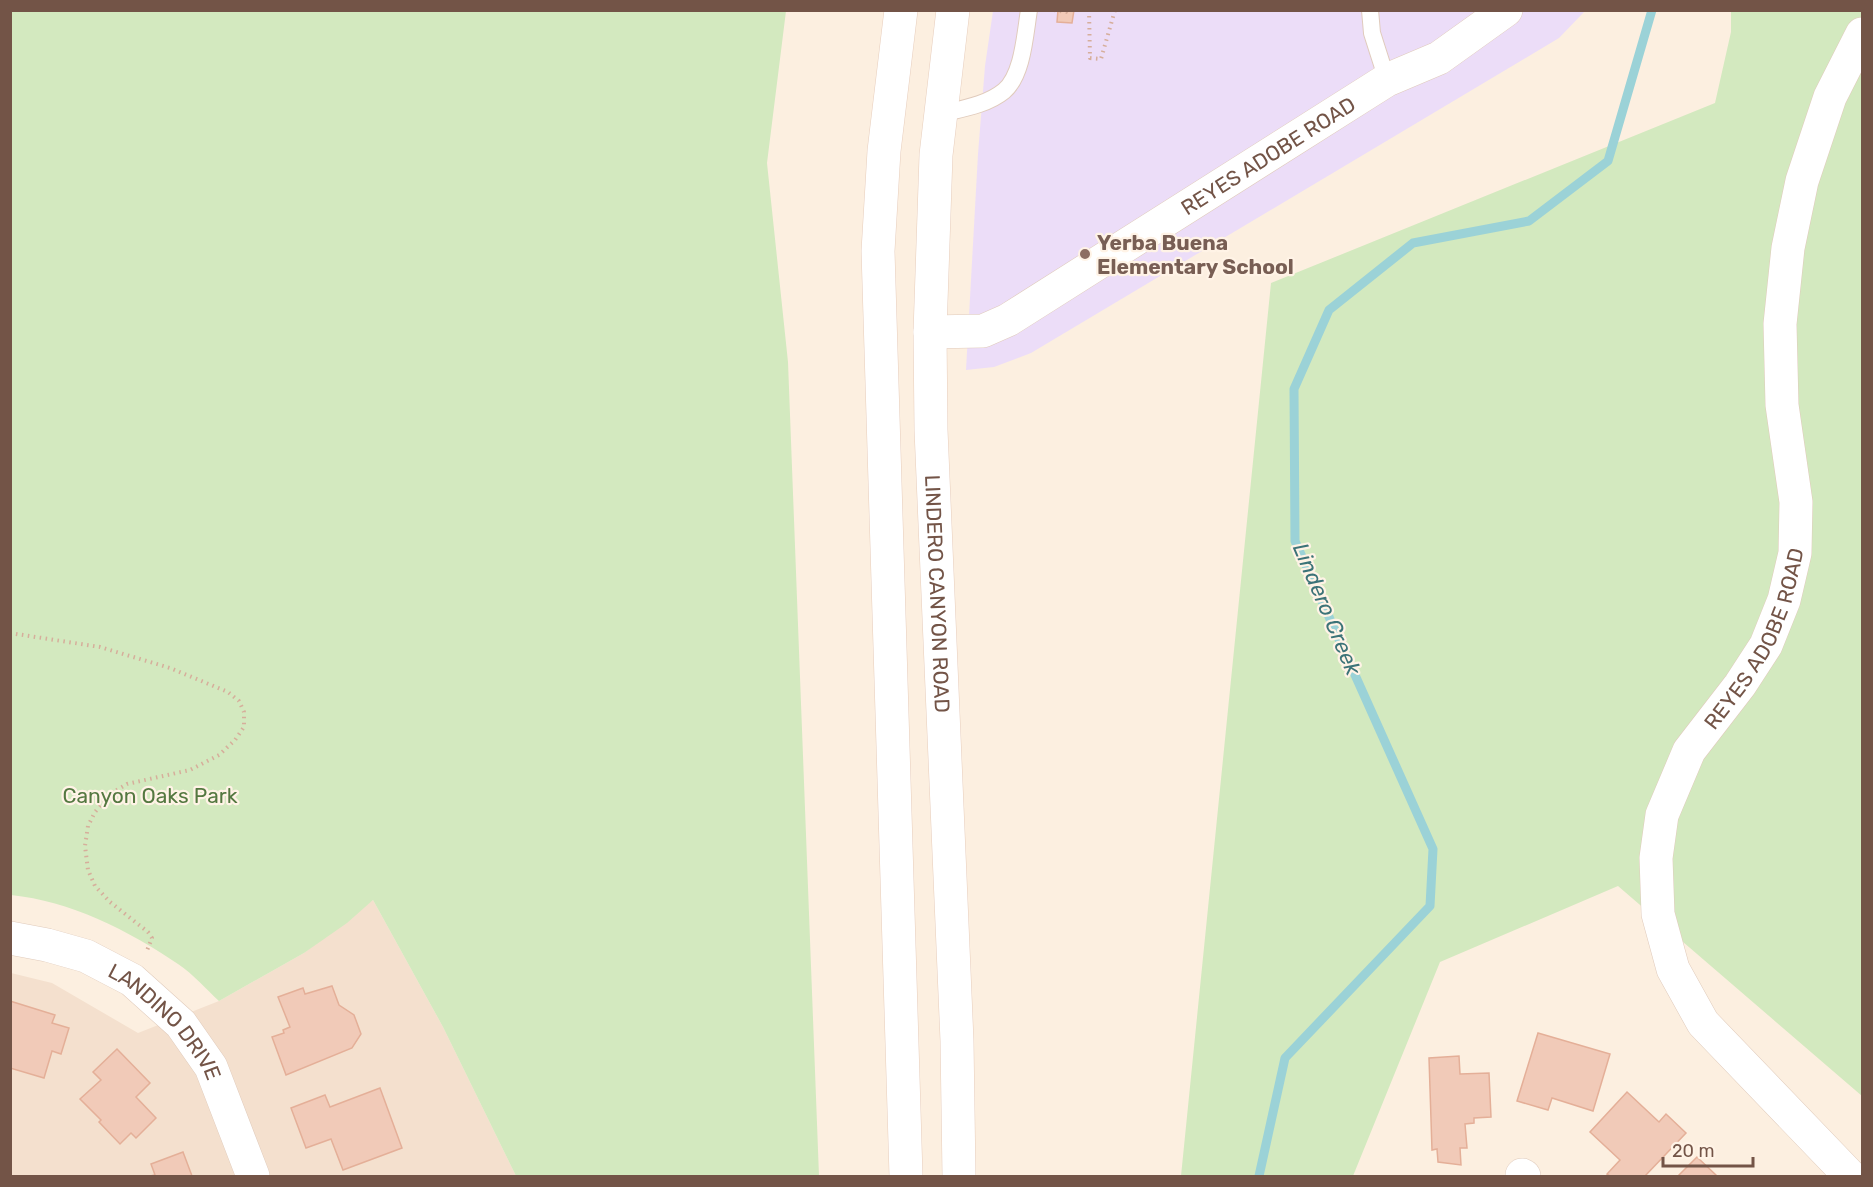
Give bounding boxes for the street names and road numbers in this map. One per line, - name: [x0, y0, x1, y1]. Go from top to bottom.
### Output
- street label: REYES ADOBE ROAD: [1176, 91, 1360, 220]
- street label: LINDERO CANYON ROAD: [920, 474, 956, 713]
- street label: REYES ADOBE ROAD: [1698, 545, 1808, 734]
- street label: LANDINO DRIVE: [104, 958, 227, 1083]

